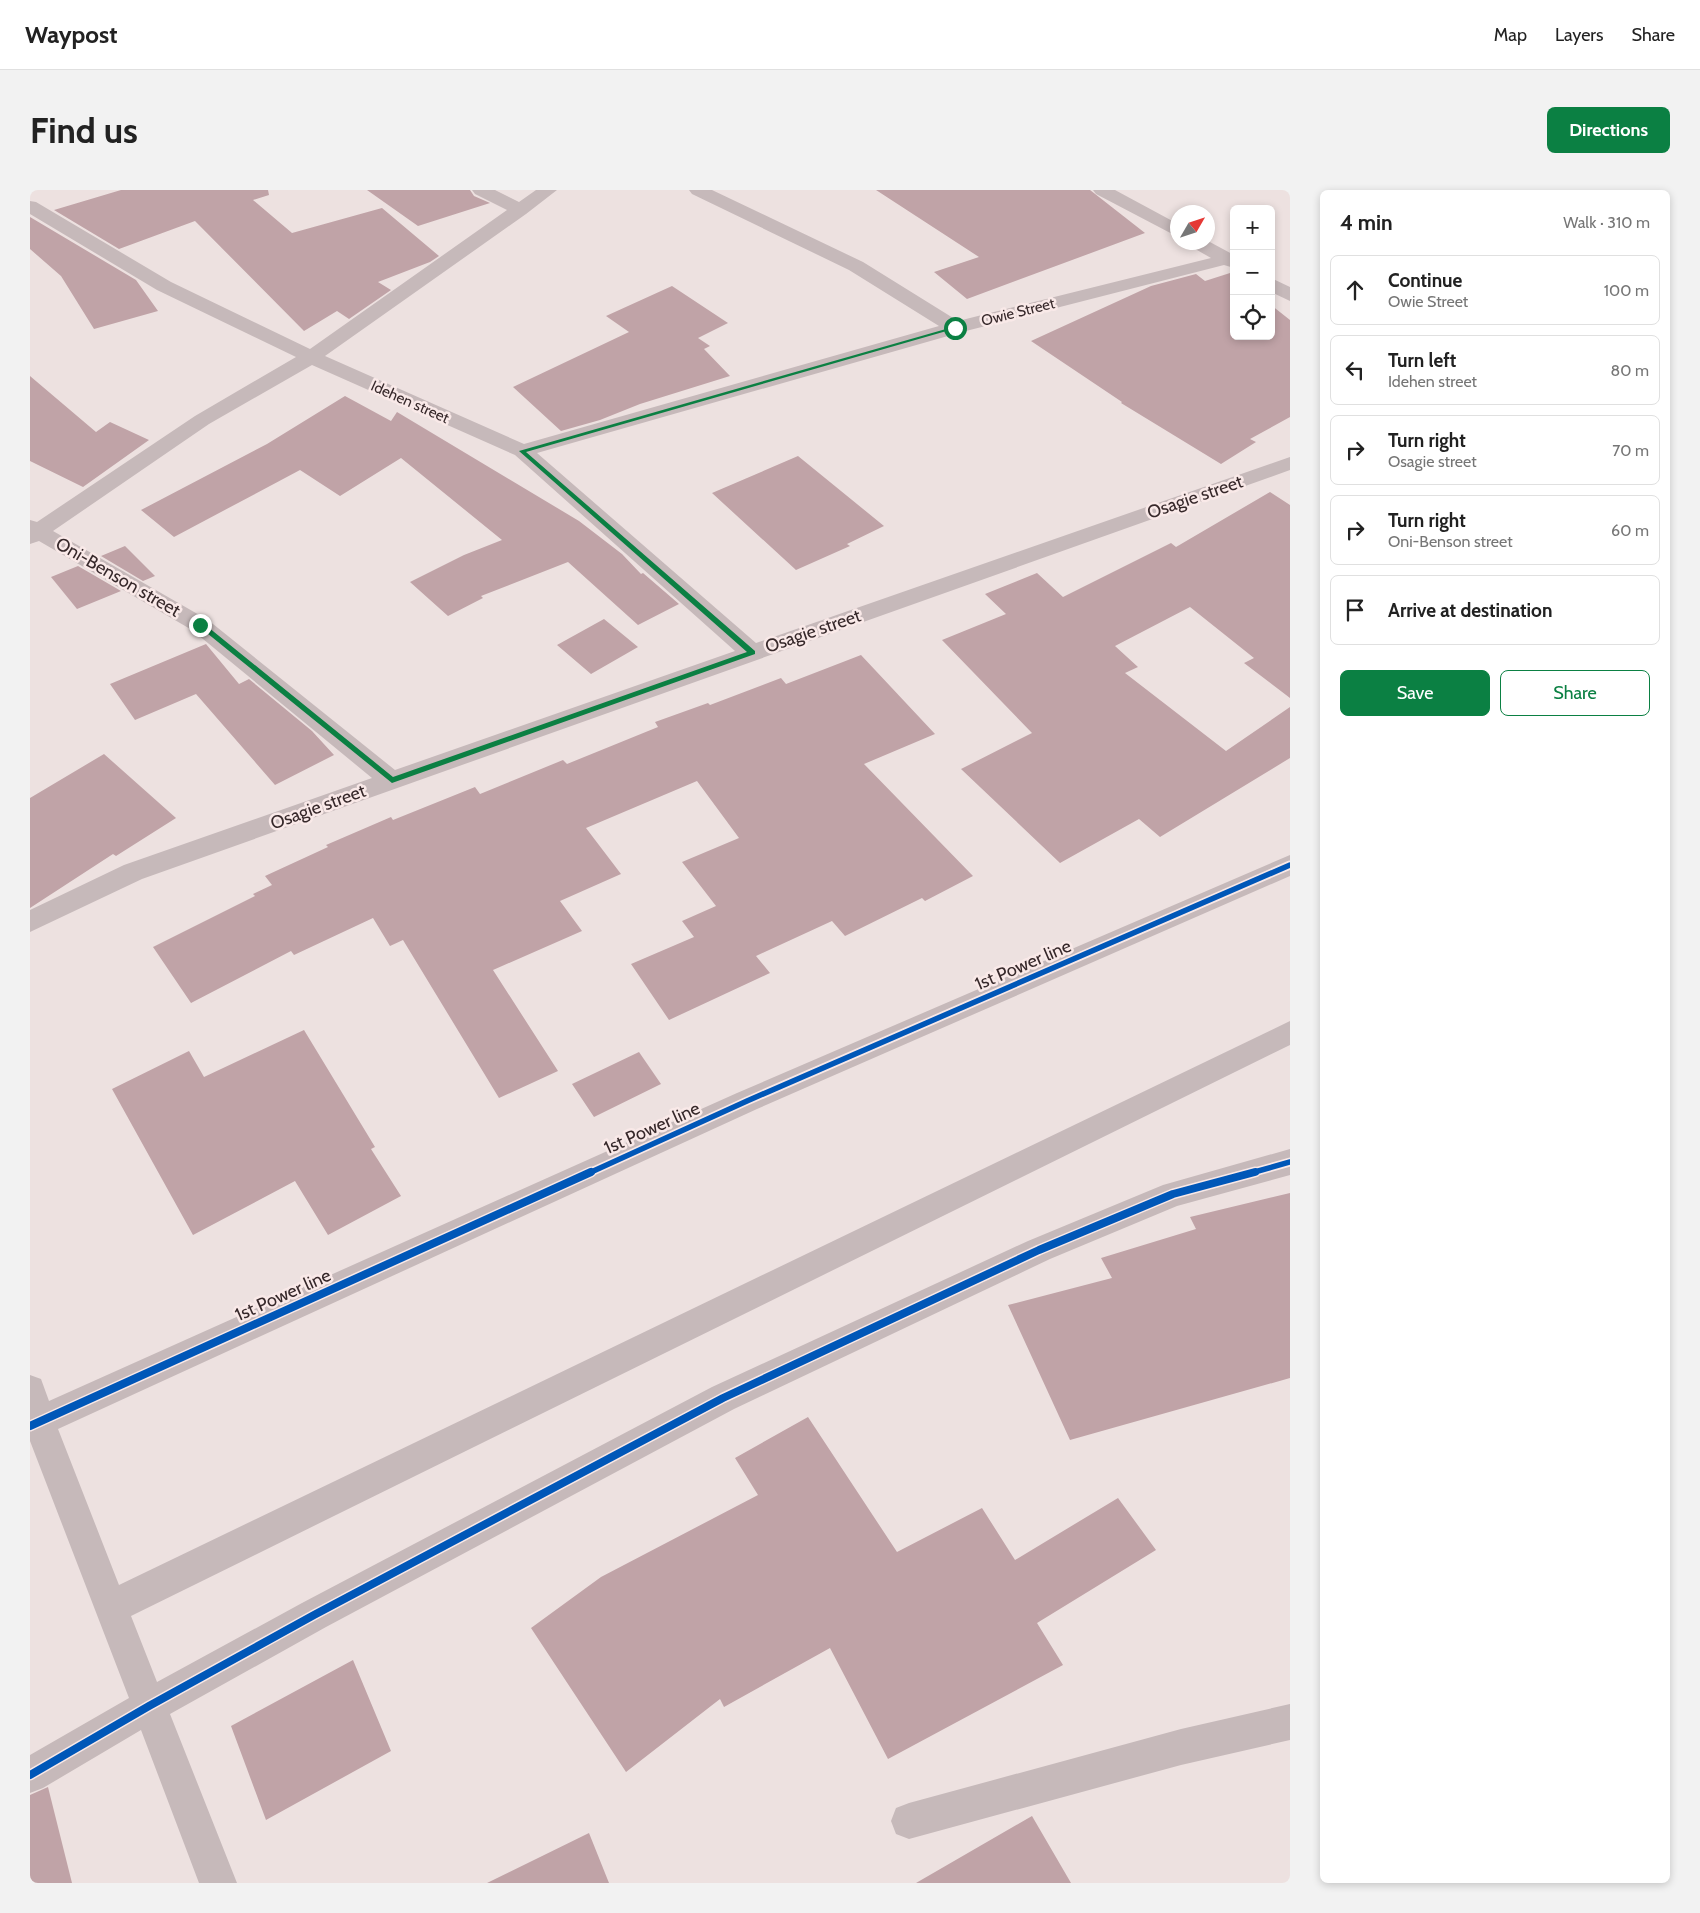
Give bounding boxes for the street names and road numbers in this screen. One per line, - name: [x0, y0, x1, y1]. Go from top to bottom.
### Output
- street label: Owie Street: [979, 294, 1057, 330]
- street label: Idehen street: [368, 377, 452, 427]
- street label: Osagie street: [1144, 470, 1246, 524]
- street label: Oni-Benson street: [52, 532, 184, 622]
- street label: Osagie street: [762, 604, 864, 658]
- street label: Osagie street: [267, 780, 369, 834]
- street label: 1st Power line: [971, 935, 1075, 995]
- street label: 1st Power line: [601, 1097, 703, 1159]
- street label: 1st Power line: [232, 1264, 334, 1326]

